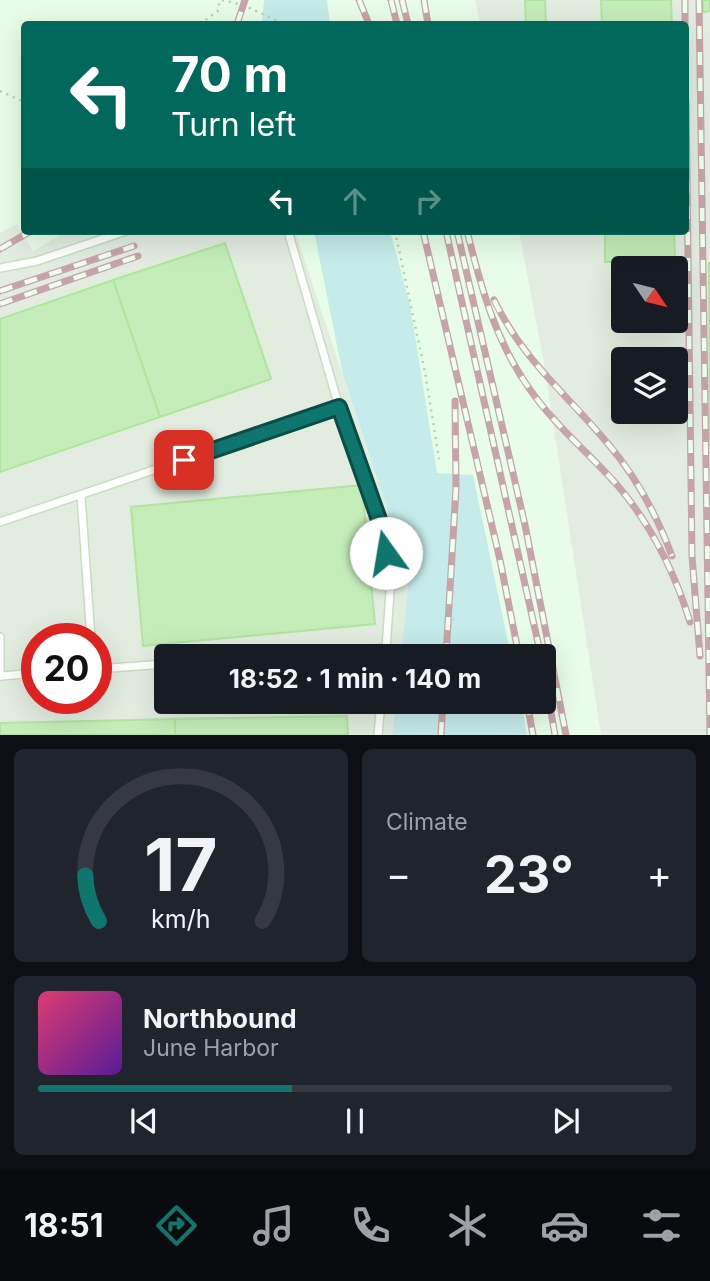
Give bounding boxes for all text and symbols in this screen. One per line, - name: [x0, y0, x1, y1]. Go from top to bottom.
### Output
- text: 70 m: [171, 45, 288, 104]
- icon: left: [56, 49, 147, 140]
- text: Turn left: [171, 105, 296, 144]
- icon: left: [263, 182, 301, 220]
- icon: ahead: [336, 182, 374, 220]
- icon: right: [409, 182, 447, 220]
- north arrow: [611, 256, 688, 332]
- map controls: [611, 256, 688, 424]
- button: layers: [611, 347, 688, 424]
- pin: [154, 430, 214, 490]
- icon: arrive: [165, 441, 203, 479]
- position arrow: [349, 516, 423, 590]
- speed limit sign: 20: [21, 623, 112, 714]
- text: 18:52 · 1 min · 140 m: [229, 663, 481, 694]
- text: Climate: [386, 808, 468, 836]
- text: 17: [144, 821, 218, 910]
- text: 23°: [484, 843, 574, 906]
- text: −: [386, 851, 411, 897]
- text: +: [647, 851, 672, 897]
- text: km/h: [151, 904, 211, 934]
- text: Northbound: [143, 1003, 297, 1034]
- text: June Harbor: [143, 1034, 279, 1062]
- icon: previous: [125, 1102, 163, 1140]
- icon: pause: [336, 1102, 374, 1140]
- icon: next: [547, 1102, 585, 1140]
- icon: directions: [152, 1201, 201, 1250]
- icon: music: [249, 1201, 298, 1250]
- icon: phone: [346, 1201, 395, 1250]
- icon: climate: [443, 1201, 492, 1250]
- icon: car: [540, 1201, 589, 1250]
- icon: filters: [637, 1201, 686, 1250]
- text: 18:51: [24, 1206, 104, 1245]

